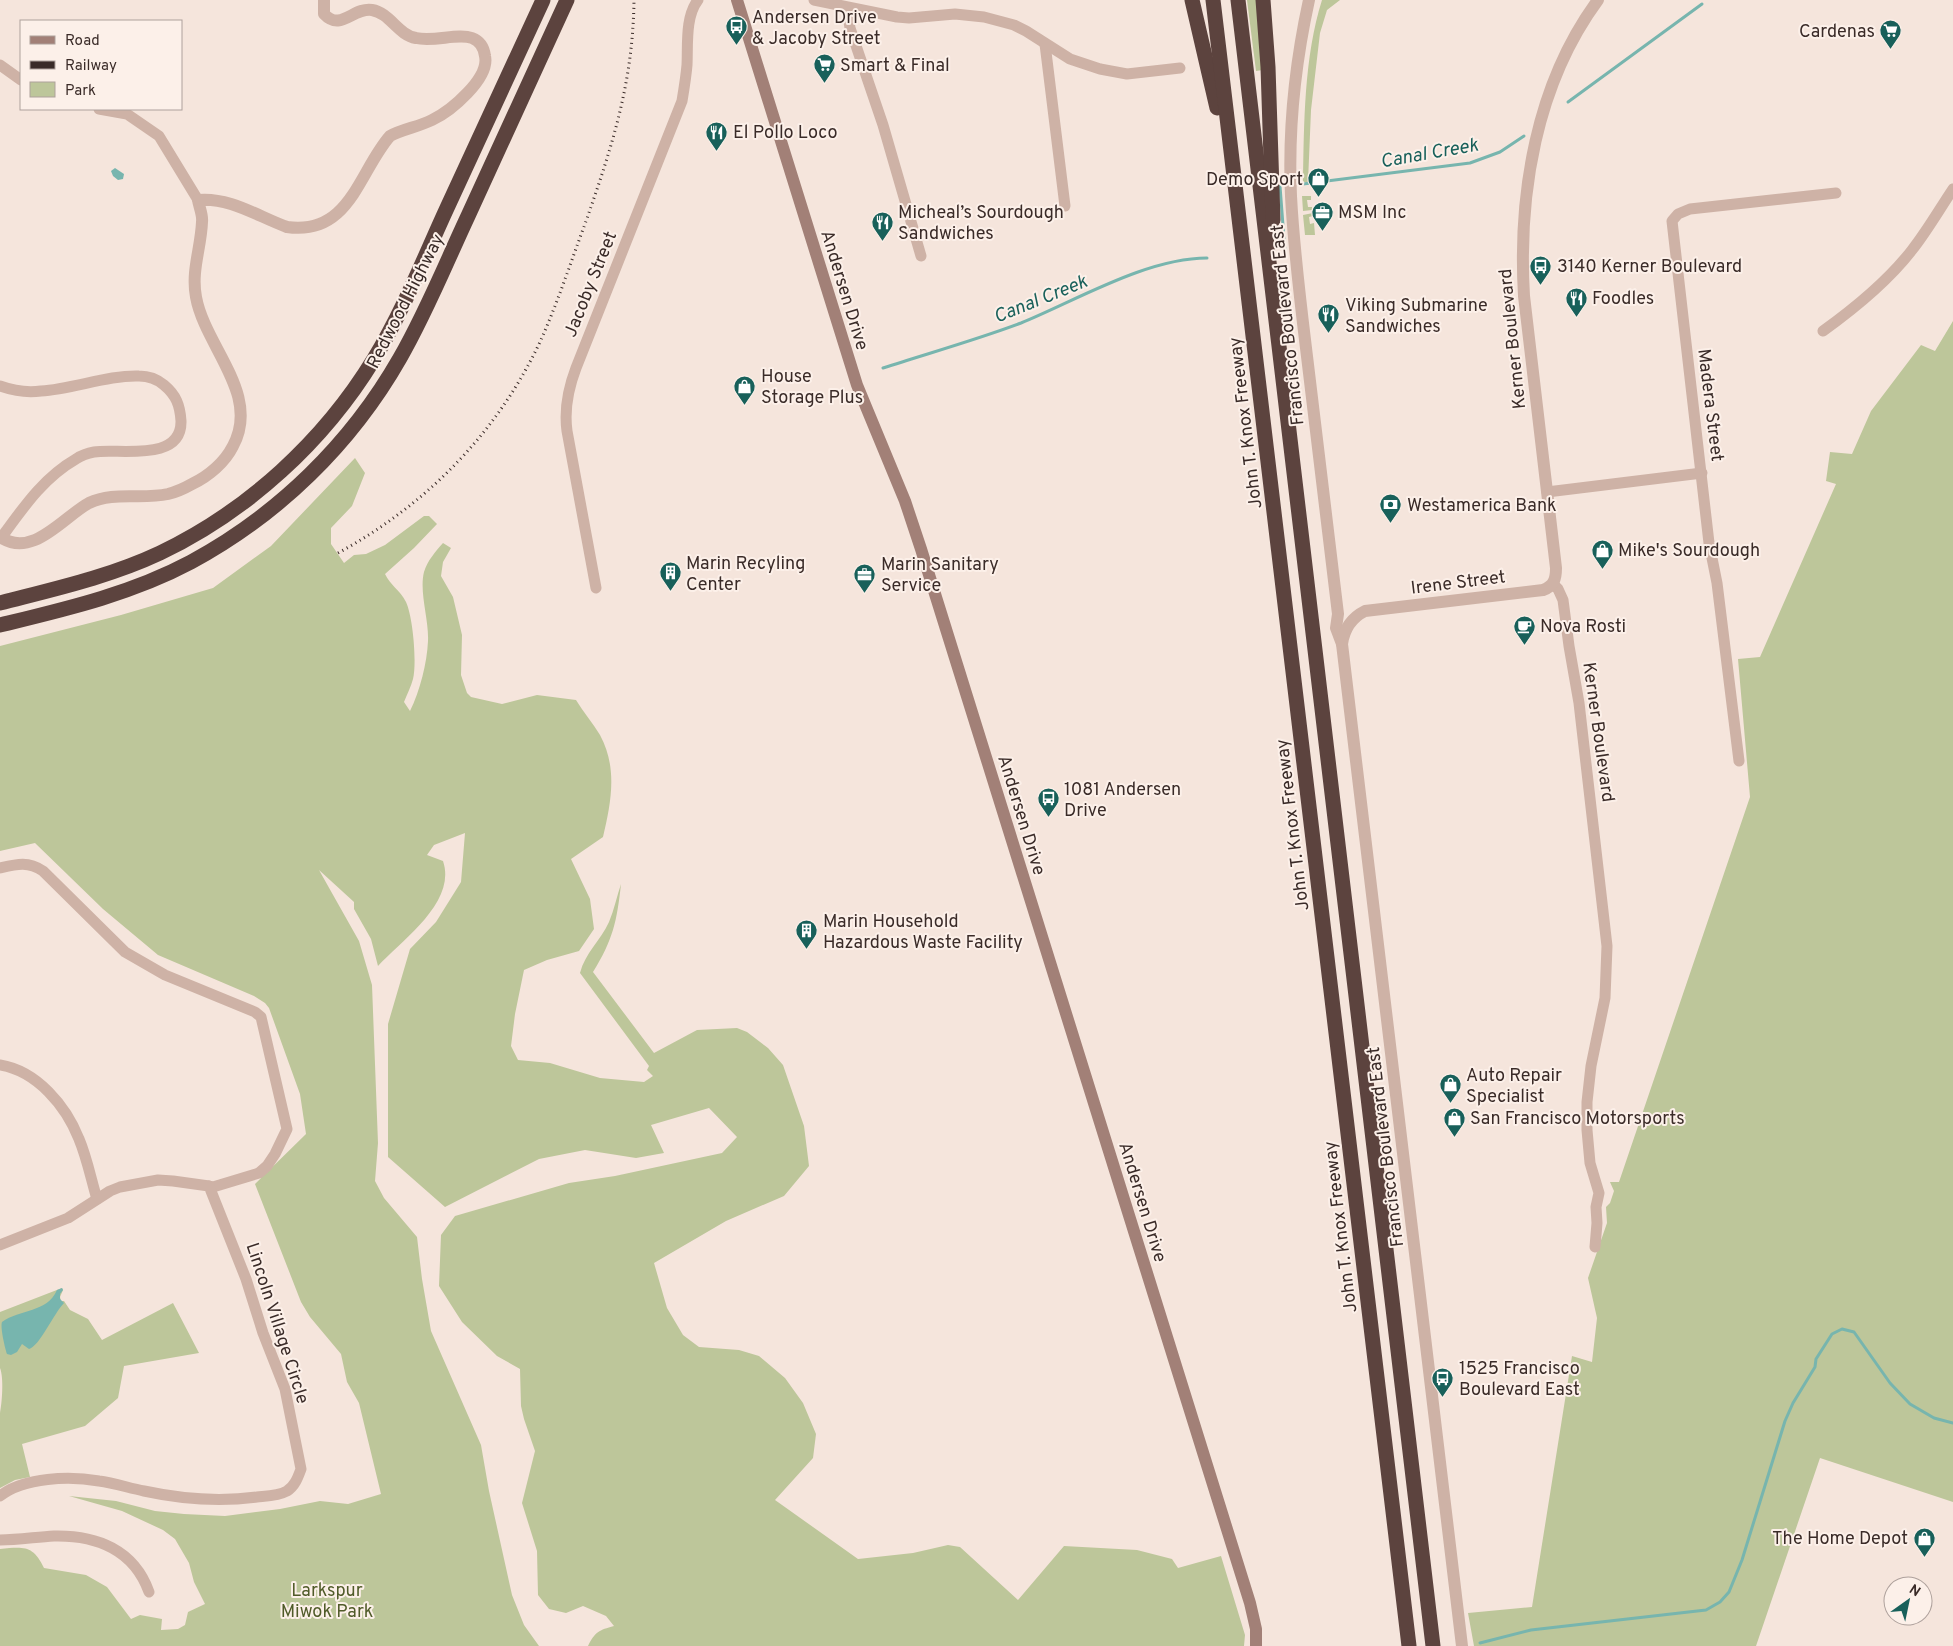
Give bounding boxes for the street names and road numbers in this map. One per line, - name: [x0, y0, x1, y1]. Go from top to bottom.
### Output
- street label: Francisco Boulevard East: [1267, 223, 1310, 426]
- street label: Jacoby Street: [560, 228, 623, 341]
- street label: Andersen Drive: [814, 228, 873, 353]
- street label: Redwood Highway: [362, 230, 450, 373]
- street label: Kerner Boulevard: [1495, 267, 1532, 410]
- street label: John T. Knox Freeway: [1225, 336, 1268, 510]
- street label: Madera Street: [1691, 347, 1728, 463]
- street label: Irene Street: [1409, 566, 1507, 601]
- street label: Kerner Boulevard: [1576, 661, 1619, 804]
- street label: John T. Knox Freeway: [1272, 738, 1315, 912]
- street label: Andersen Drive: [991, 753, 1050, 878]
- street label: Francisco Boulevard East: [1363, 1045, 1410, 1248]
- street label: Andersen Drive: [1112, 1140, 1171, 1265]
- street label: John T. Knox Freeway: [1320, 1140, 1363, 1314]
- street label: Lincoln Village Circle: [240, 1240, 313, 1407]

